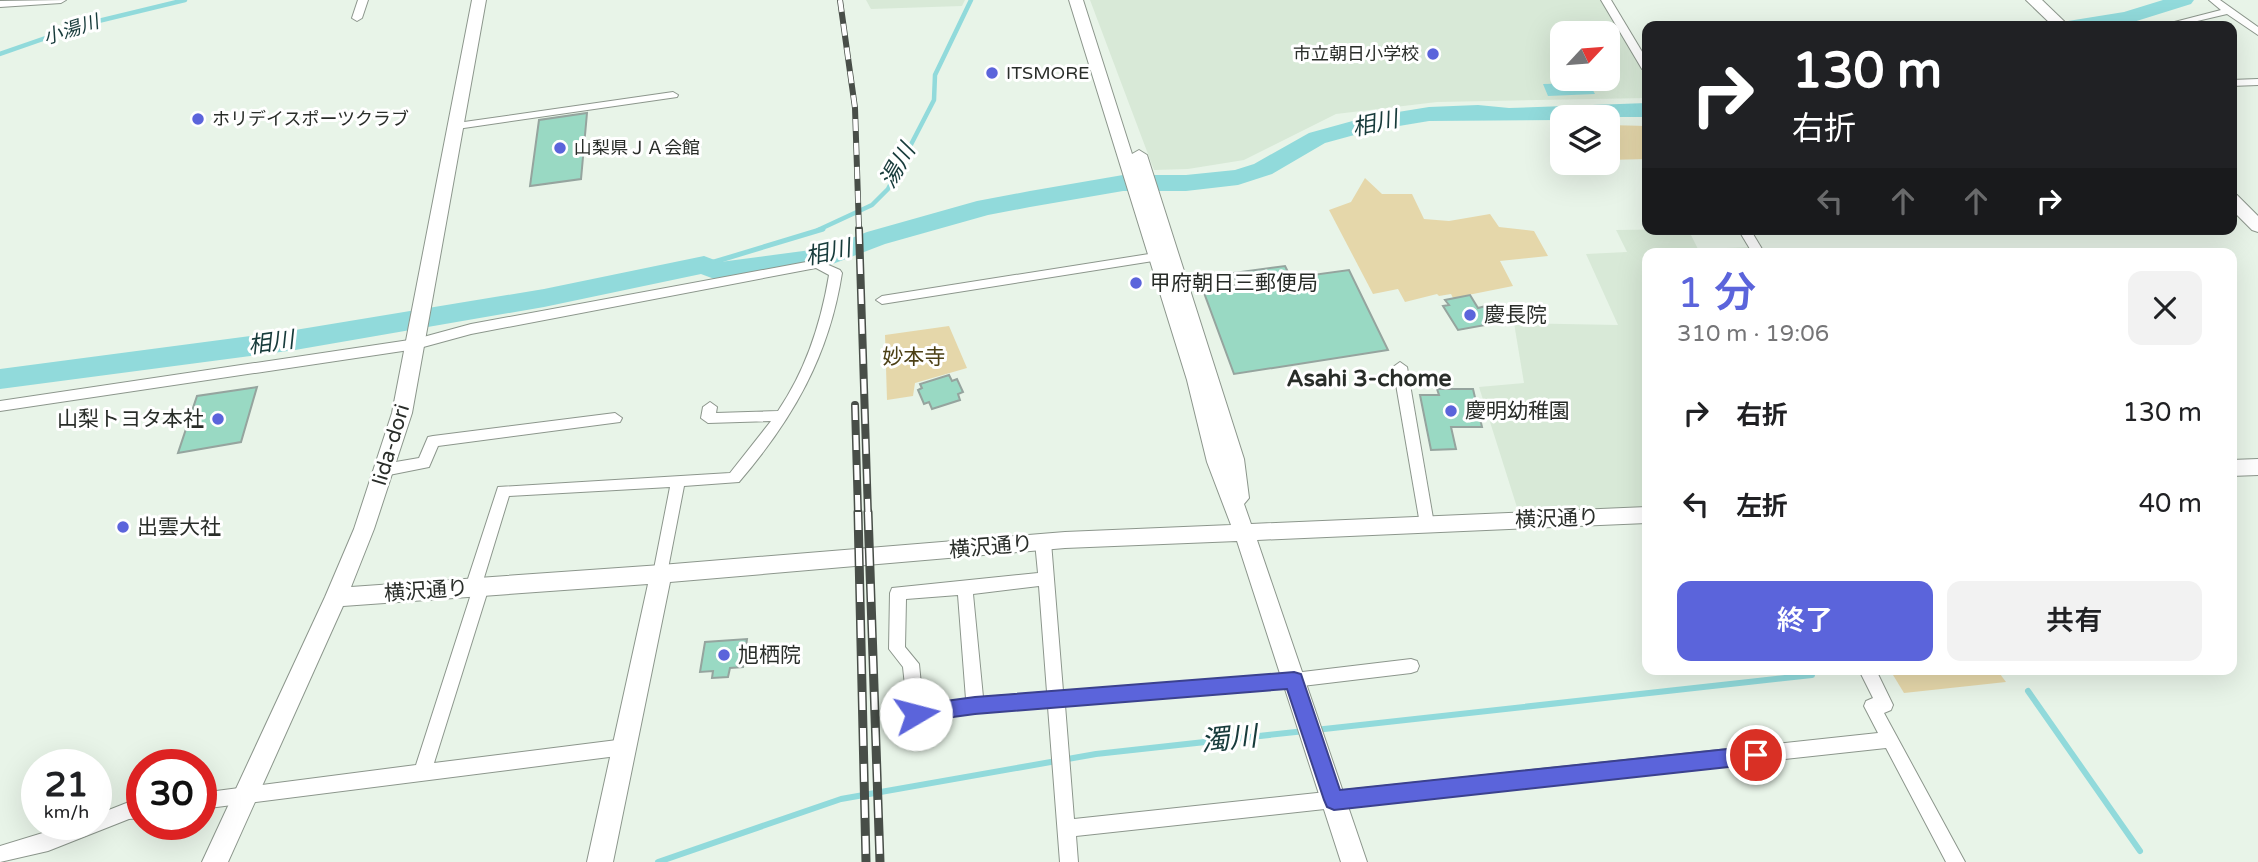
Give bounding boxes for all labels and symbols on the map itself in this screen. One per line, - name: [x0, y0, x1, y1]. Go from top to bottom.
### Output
- water label: 小湯川: [40, 10, 103, 49]
- north arrow: [1550, 21, 1620, 91]
- place label: 市立朝日小学校: [1293, 43, 1419, 65]
- marker: 市立朝日小学校: [1425, 46, 1441, 62]
- place label: ITSMORE: [1006, 62, 1089, 84]
- marker: ITSMORE: [984, 65, 1000, 81]
- water label: 相川: [1350, 105, 1403, 142]
- place label: ホリデイスポーツクラブ: [212, 108, 409, 130]
- marker: ホリデイスポーツクラブ: [190, 111, 206, 127]
- water label: 湯川: [874, 136, 923, 193]
- place label: 山梨県ＪＡ会館: [574, 137, 700, 159]
- marker: 山梨県ＪＡ会館: [552, 140, 568, 156]
- water label: 相川: [803, 234, 856, 271]
- place label: 甲府朝日三郵便局: [1150, 271, 1318, 296]
- marker: 甲府朝日三郵便局: [1128, 275, 1144, 291]
- place label: 慶長院: [1484, 303, 1547, 328]
- marker: 慶長院: [1462, 307, 1478, 323]
- water label: 相川: [246, 326, 299, 360]
- park label: 妙本寺: [883, 345, 946, 370]
- district label: Asahi 3-chome: [1286, 365, 1452, 393]
- place label: 慶明幼稚園: [1465, 399, 1570, 424]
- street label: Iida-dori: [367, 401, 415, 489]
- marker: 慶明幼稚園: [1443, 403, 1459, 419]
- place label: 山梨トヨタ本社: [57, 407, 204, 432]
- marker: 山梨トヨタ本社: [210, 411, 226, 427]
- street label: 横沢通り: [1515, 505, 1599, 533]
- place label: 出雲大社: [137, 515, 221, 540]
- marker: 出雲大社: [115, 519, 131, 535]
- street label: 横沢通り: [948, 531, 1034, 563]
- street label: 横沢通り: [383, 576, 469, 606]
- place label: 旭栖院: [738, 643, 801, 668]
- marker: 旭栖院: [716, 647, 732, 663]
- position arrow: [879, 677, 953, 751]
- water label: 濁川: [1199, 719, 1262, 759]
- pin: [1726, 725, 1786, 785]
- speed limit sign: 30: [126, 749, 217, 840]

